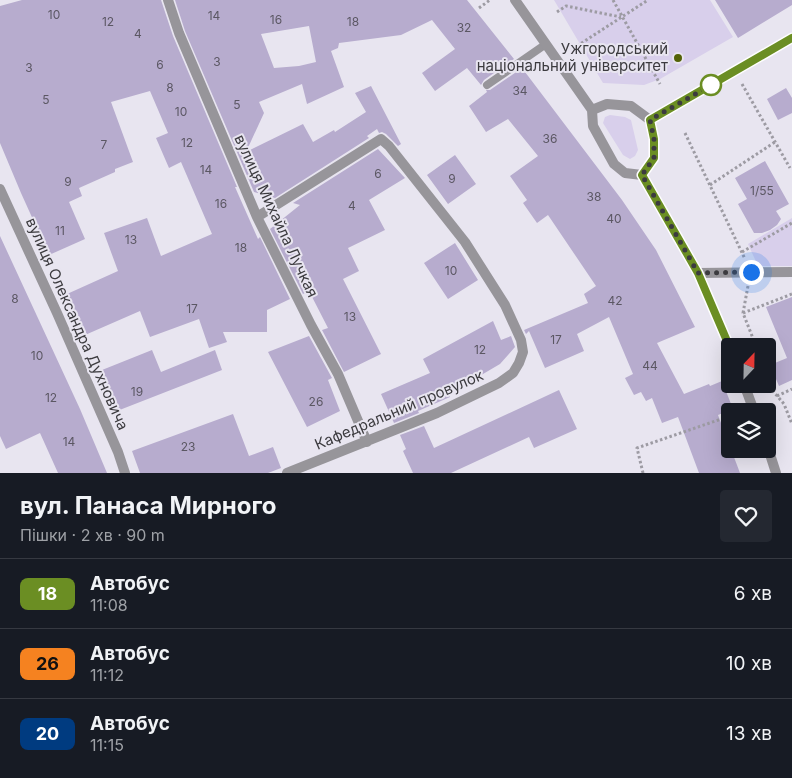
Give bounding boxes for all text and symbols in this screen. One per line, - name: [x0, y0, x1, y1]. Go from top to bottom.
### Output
- house number: 10: [48, 7, 60, 22]
- house number: 14: [208, 8, 221, 23]
- house number: 16: [270, 12, 282, 27]
- house number: 12: [102, 14, 114, 29]
- house number: 18: [347, 14, 359, 29]
- house number: 32: [457, 20, 471, 35]
- house number: 4: [134, 26, 142, 41]
- place label: Ужгородський національний університет: [477, 39, 668, 75]
- marker: Ужгородський національний університет: [672, 52, 684, 64]
- house number: 3: [213, 54, 221, 69]
- house number: 6: [156, 57, 164, 72]
- house number: 3: [25, 60, 33, 75]
- unlabelled marker: [700, 74, 722, 96]
- house number: 8: [166, 80, 174, 95]
- house number: 34: [512, 83, 528, 98]
- house number: 5: [42, 92, 50, 107]
- house number: 5: [233, 97, 241, 112]
- house number: 10: [175, 104, 187, 119]
- street label: вулиця Михайла Лучкая: [230, 131, 323, 300]
- house number: 36: [543, 131, 557, 146]
- house number: 12: [181, 135, 193, 150]
- house number: 7: [101, 137, 108, 152]
- house number: 14: [200, 162, 213, 177]
- house number: 6: [374, 166, 382, 181]
- house number: 9: [448, 171, 456, 186]
- house number: 9: [64, 174, 72, 189]
- house number: 1/55: [750, 183, 774, 198]
- house number: 38: [587, 189, 601, 204]
- house number: 16: [215, 196, 227, 211]
- house number: 4: [348, 198, 356, 213]
- house number: 40: [606, 211, 622, 226]
- street label: вулиця Олександра Духновича: [22, 215, 133, 433]
- house number: 11: [55, 223, 65, 238]
- house number: 13: [125, 232, 137, 247]
- house number: 18: [235, 240, 247, 255]
- your location: [739, 260, 764, 285]
- house number: 10: [445, 263, 457, 278]
- house number: 8: [11, 291, 19, 306]
- house number: 42: [607, 293, 623, 308]
- house number: 17: [186, 301, 198, 316]
- house number: 13: [344, 309, 356, 324]
- house number: 17: [550, 332, 562, 347]
- north arrow: [721, 338, 776, 392]
- map controls: [721, 338, 776, 458]
- house number: 12: [474, 342, 486, 357]
- house number: 10: [31, 348, 43, 363]
- house number: 44: [642, 358, 658, 373]
- street label: Кафедральний провулок: [312, 365, 486, 454]
- house number: 19: [131, 384, 143, 399]
- house number: 12: [45, 390, 57, 405]
- house number: 26: [309, 394, 323, 409]
- button: layers: [721, 403, 776, 458]
- house number: 14: [63, 434, 76, 449]
- house number: 23: [181, 439, 195, 454]
- button: heart: [720, 490, 772, 542]
- text: вул. Панаса Мирного: [20, 491, 277, 520]
- text: Пішки · 2 хв · 90 m: [20, 525, 165, 545]
- text: Автобус: [90, 572, 170, 595]
- text: 6 хв: [734, 582, 772, 605]
- text: 18: [38, 583, 57, 604]
- text: 11:08: [90, 595, 128, 615]
- text: Автобус: [90, 642, 170, 665]
- text: 10 хв: [726, 652, 772, 675]
- text: 26: [36, 653, 59, 674]
- text: 11:12: [90, 665, 124, 685]
- text: Автобус: [90, 712, 170, 735]
- text: 13 хв: [726, 722, 772, 745]
- text: 20: [36, 723, 59, 744]
- text: 11:15: [90, 735, 124, 755]

